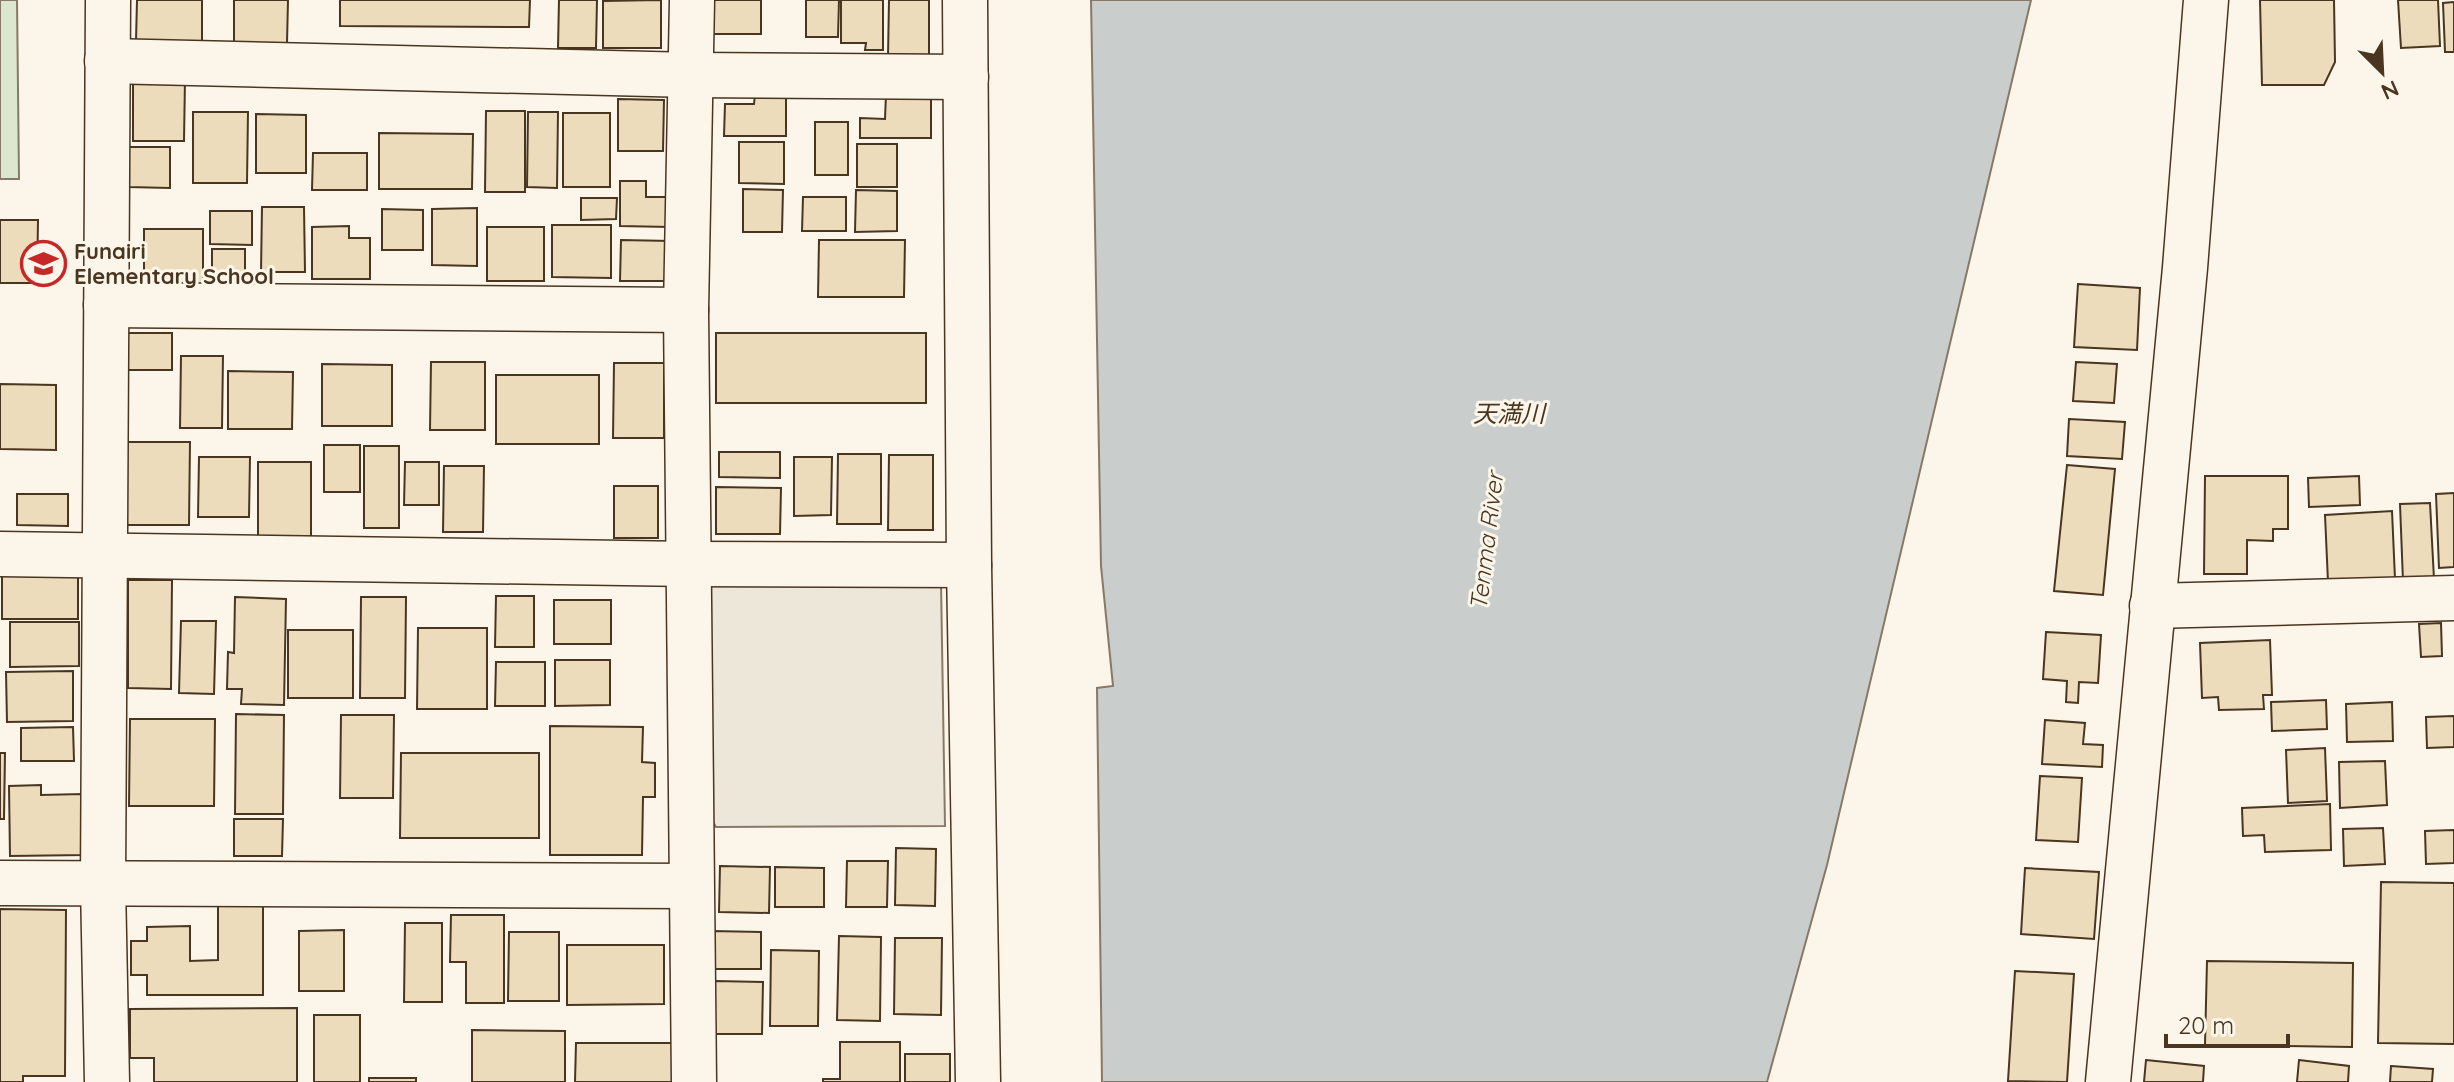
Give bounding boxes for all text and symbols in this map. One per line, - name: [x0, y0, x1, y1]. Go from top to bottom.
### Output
- north arrow: [2342, 32, 2422, 112]
- text: N: [2377, 74, 2403, 106]
- place label: Funairi Elementary School: [74, 237, 274, 290]
- school or university icon: Funairi Elementary School: [19, 240, 67, 288]
- water label: 天満川: [1473, 398, 1548, 428]
- water label: Tenma River: [1463, 468, 1510, 612]
- scale bar: [2166, 998, 2288, 1048]
- text: 20 m: [2178, 1010, 2234, 1040]

